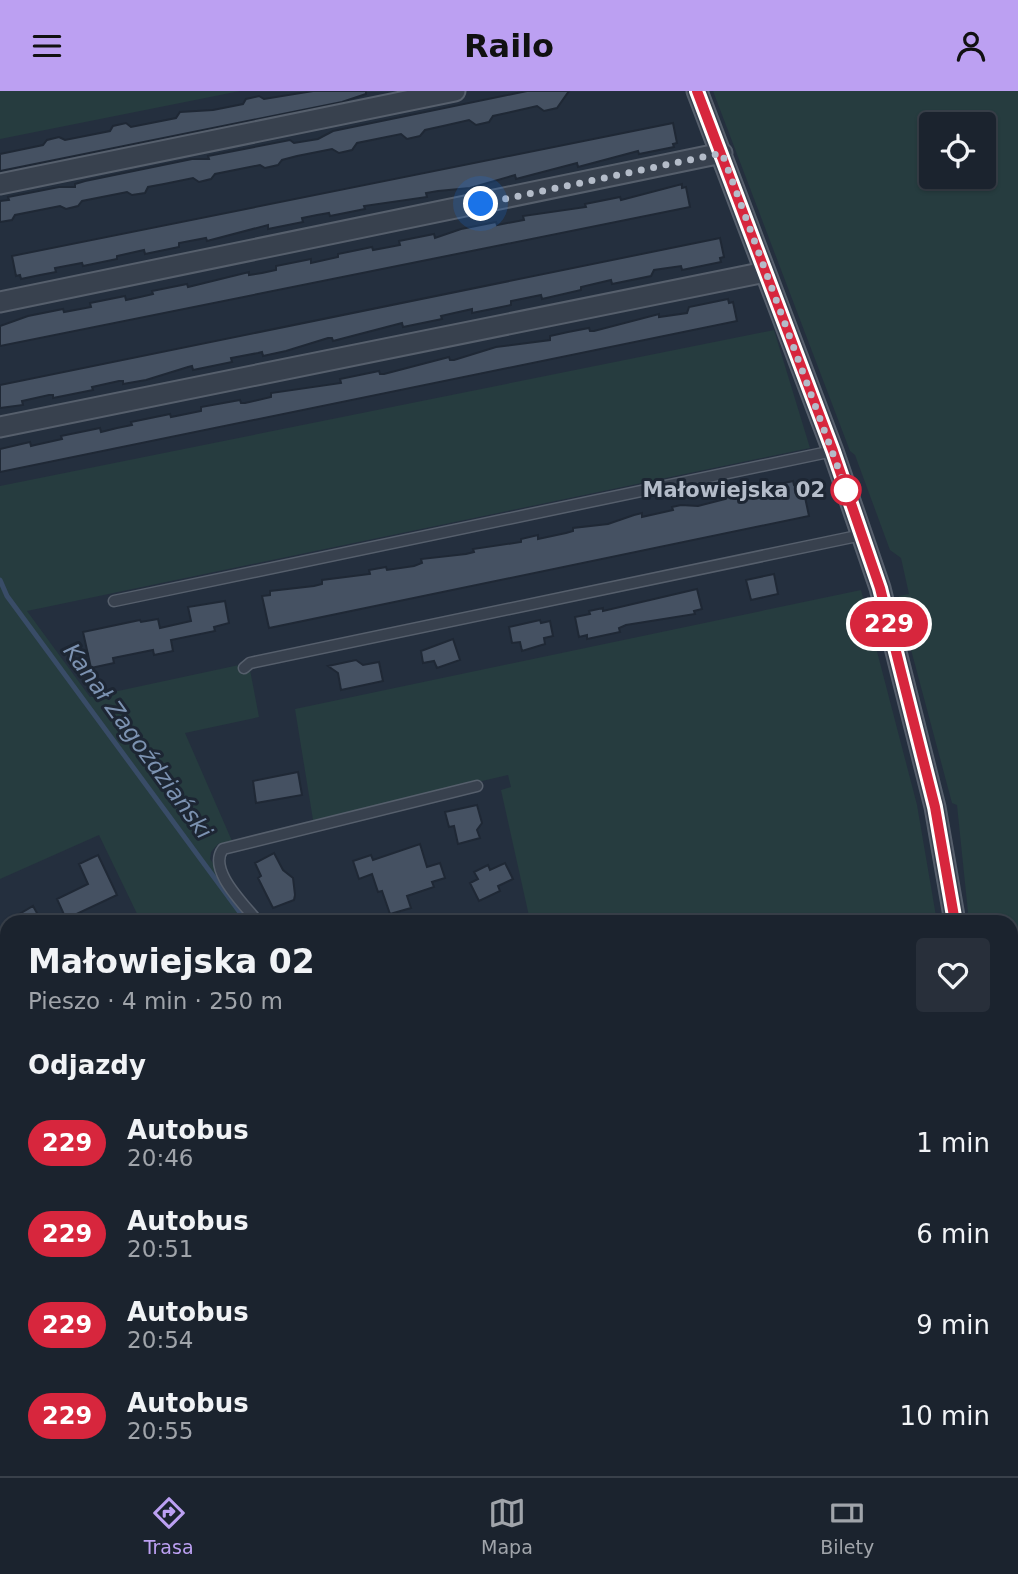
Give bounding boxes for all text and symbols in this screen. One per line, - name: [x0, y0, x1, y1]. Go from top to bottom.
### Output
- icon: menu: [28, 27, 66, 65]
- text: Railo: [464, 27, 554, 65]
- icon: person: [952, 27, 990, 65]
- map controls: [919, 112, 996, 189]
- button: locate: [919, 112, 996, 189]
- your location: [463, 186, 498, 221]
- marker: Małowiejska 02: [831, 475, 861, 505]
- place label: Małowiejska 02: [643, 478, 825, 502]
- line badge: 229: [849, 601, 929, 647]
- text: 229: [864, 610, 914, 638]
- water label: Kanał Zagoździański: [58, 638, 218, 844]
- button: heart: [916, 938, 990, 1012]
- text: Małowiejska 02: [28, 942, 315, 981]
- text: Pieszo · 4 min · 250 m: [28, 988, 283, 1014]
- text: Odjazdy: [28, 1050, 146, 1080]
- text: Autobus: [127, 1115, 249, 1145]
- text: 1 min: [916, 1128, 990, 1158]
- text: 229: [42, 1129, 92, 1157]
- text: 20:46: [127, 1145, 193, 1171]
- text: Autobus: [127, 1206, 249, 1236]
- text: 6 min: [916, 1219, 990, 1249]
- text: 229: [42, 1220, 92, 1248]
- text: 20:51: [127, 1236, 193, 1262]
- text: Autobus: [127, 1297, 249, 1327]
- text: 9 min: [916, 1310, 990, 1340]
- text: 229: [42, 1311, 92, 1339]
- text: 20:54: [127, 1327, 193, 1353]
- text: Autobus: [127, 1388, 249, 1418]
- text: 10 min: [900, 1401, 990, 1431]
- text: 229: [42, 1402, 92, 1430]
- text: 20:55: [127, 1418, 193, 1444]
- tab: Trasa: [144, 1494, 194, 1558]
- tab: Mapa: [481, 1494, 533, 1558]
- tab: Bilety: [820, 1494, 874, 1558]

